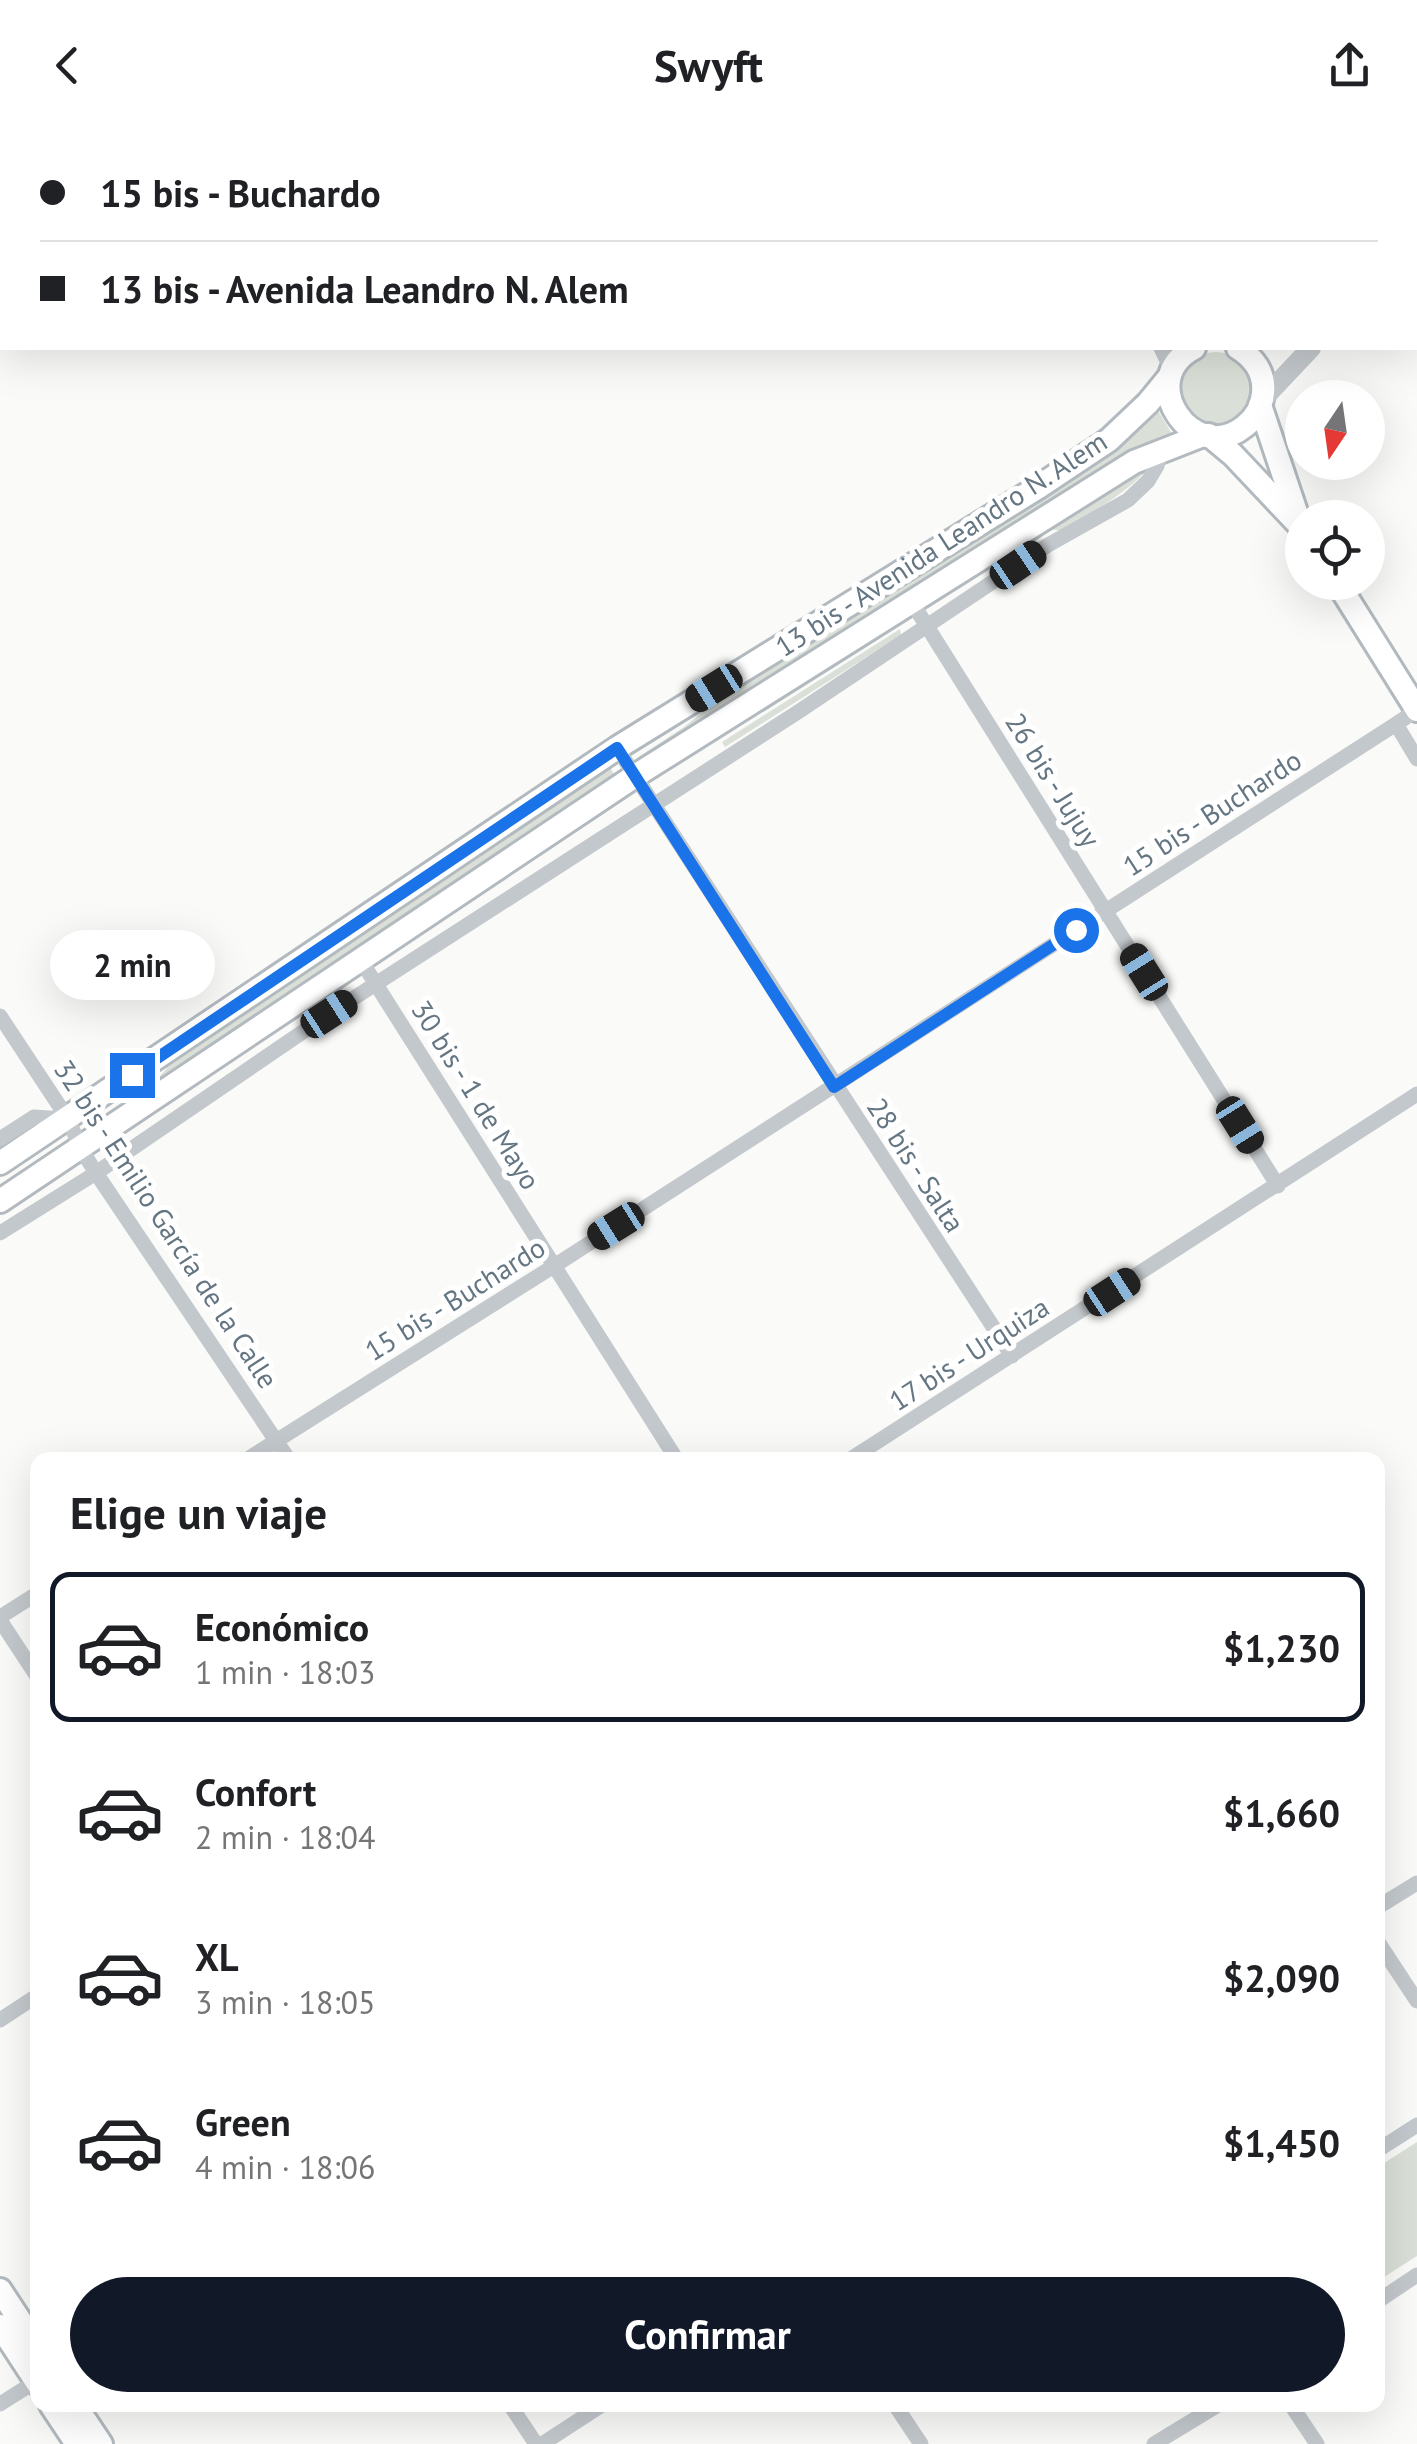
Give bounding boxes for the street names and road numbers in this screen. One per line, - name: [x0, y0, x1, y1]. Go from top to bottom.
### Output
- street label: 13 bis - Avenida Leandro N. Alem: [768, 422, 1114, 665]
- street label: 26 bis - Jujuy: [998, 706, 1109, 854]
- street label: 15 bis - Buchardo: [1115, 741, 1308, 884]
- street label: 30 bis - 1 de Mayo: [403, 993, 549, 1196]
- street label: 32 bis - Emilio García de la Calle: [46, 1052, 287, 1395]
- street label: 28 bis - Salta: [859, 1090, 974, 1239]
- street label: 15 bis - Buchardo: [358, 1228, 552, 1369]
- street label: 17 bis - Urquiza: [882, 1288, 1056, 1419]

